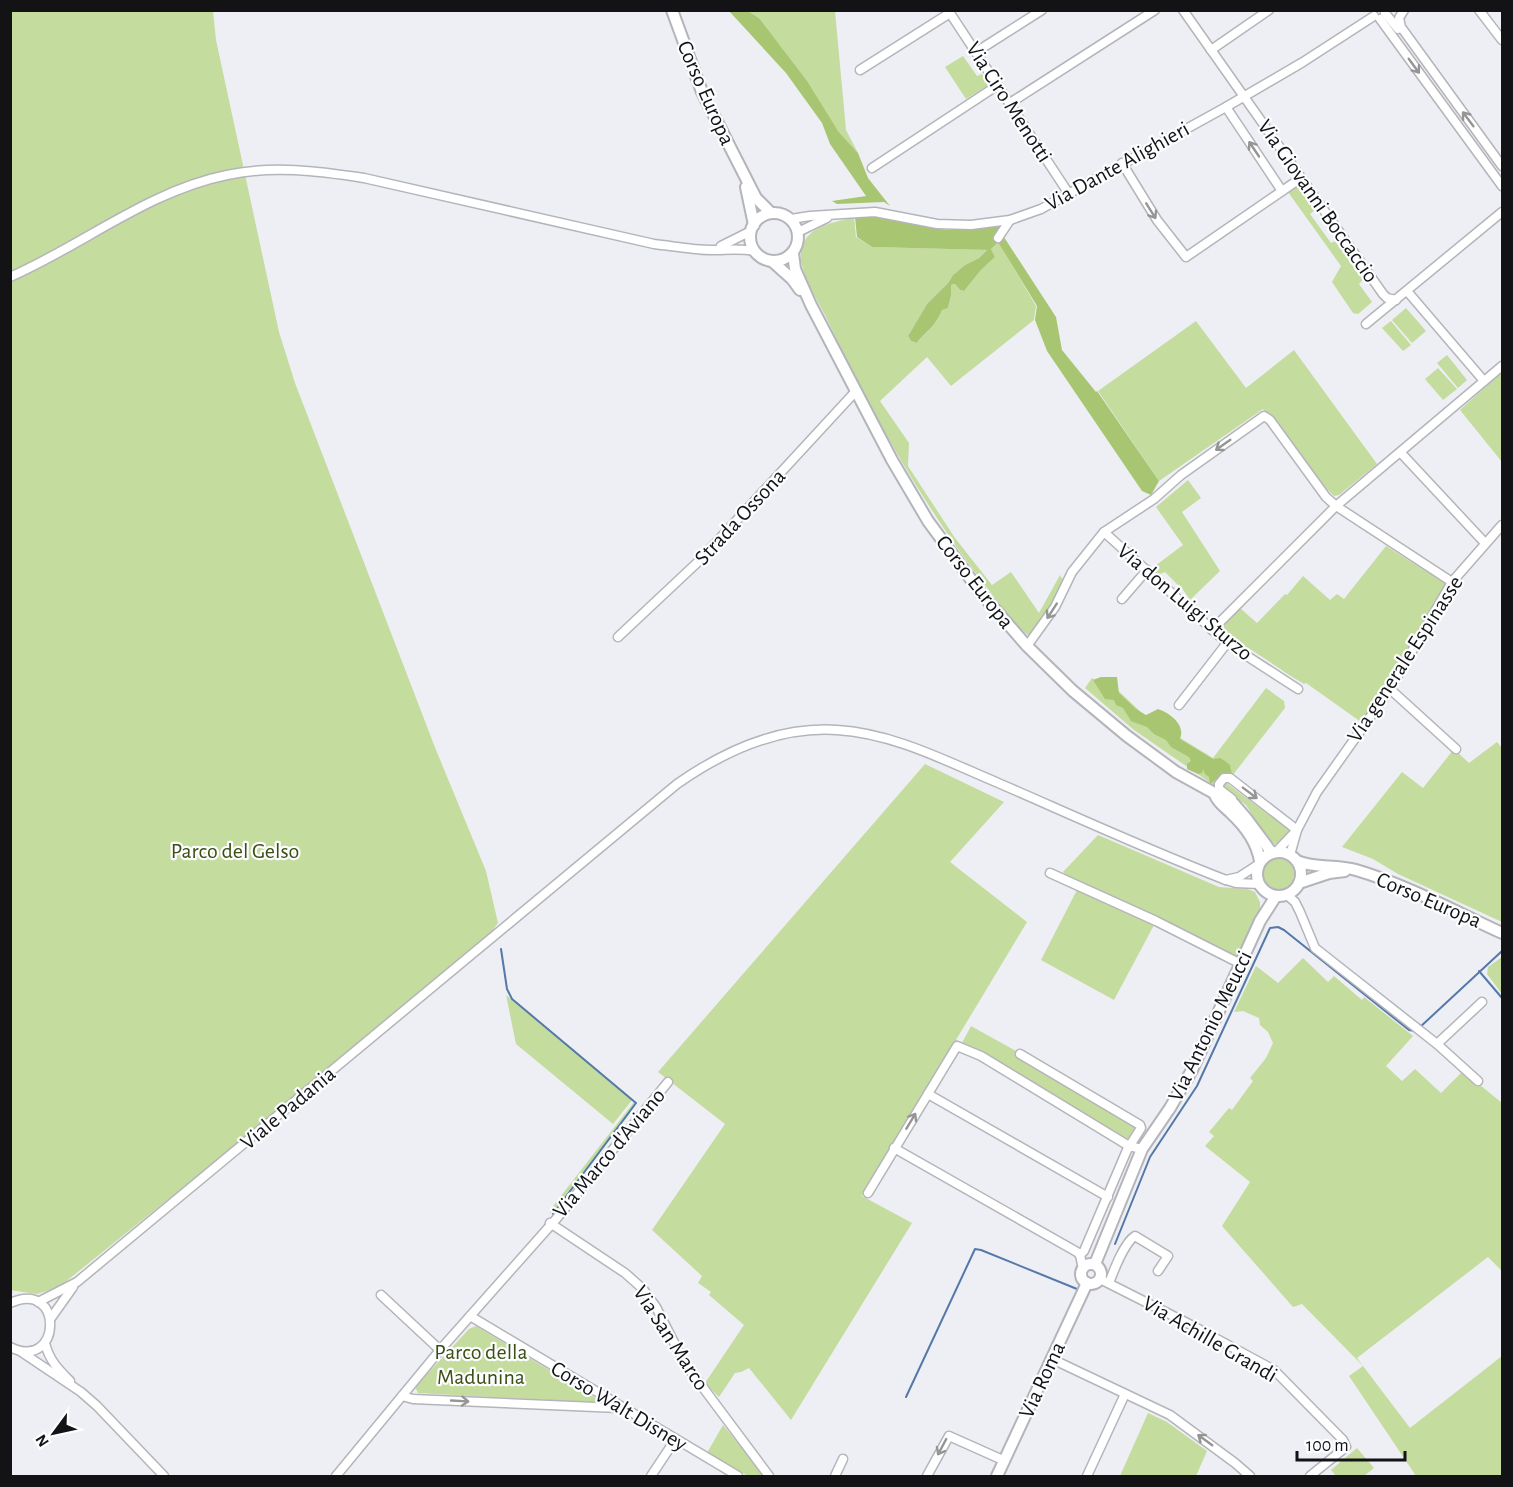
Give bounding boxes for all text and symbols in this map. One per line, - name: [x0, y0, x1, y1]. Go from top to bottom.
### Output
- street label: Corso Europa: [673, 38, 739, 148]
- street label: Via Ciro Menotti: [962, 38, 1056, 166]
- one-way arrow: [1408, 57, 1421, 73]
- one-way arrow: [1462, 111, 1474, 127]
- street label: Via Giovanni Boccaccio: [1254, 116, 1382, 286]
- street label: Via Dante Alighieri: [1041, 117, 1193, 215]
- one-way arrow: [1248, 141, 1260, 158]
- one-way arrow: [1146, 202, 1158, 219]
- one-way arrow: [1215, 439, 1231, 451]
- street label: Strada Ossona: [690, 465, 790, 569]
- street label: Corso Europa: [932, 531, 1018, 633]
- street label: Via don Luigi Sturzo: [1113, 539, 1257, 665]
- street label: Via generale Espinasse: [1343, 572, 1467, 746]
- one-way arrow: [1046, 602, 1058, 618]
- one-way arrow: [1241, 787, 1257, 799]
- park label: Parco del Gelso: [171, 840, 299, 862]
- street label: Corso Europa: [1373, 868, 1485, 932]
- street label: Via Antonio Meucci: [1164, 947, 1256, 1105]
- street label: Viale Padania: [236, 1062, 340, 1154]
- street label: Via Marco d'Aviano: [549, 1084, 669, 1222]
- one-way arrow: [906, 1113, 918, 1130]
- street label: Via San Marco: [629, 1282, 713, 1394]
- street label: Via Achille Grandi: [1139, 1292, 1281, 1386]
- street label: Via Roma: [1015, 1339, 1069, 1421]
- park label: Parco della Madunina: [434, 1341, 528, 1388]
- street label: Corso Walt Disney: [547, 1357, 691, 1456]
- one-way arrow: [449, 1395, 469, 1406]
- north arrow: [24, 1403, 84, 1463]
- scale bar: [1297, 1424, 1405, 1462]
- text: N: [33, 1432, 52, 1450]
- one-way arrow: [1197, 1434, 1213, 1447]
- text: 100 m: [1306, 1437, 1349, 1455]
- one-way arrow: [936, 1438, 948, 1456]

